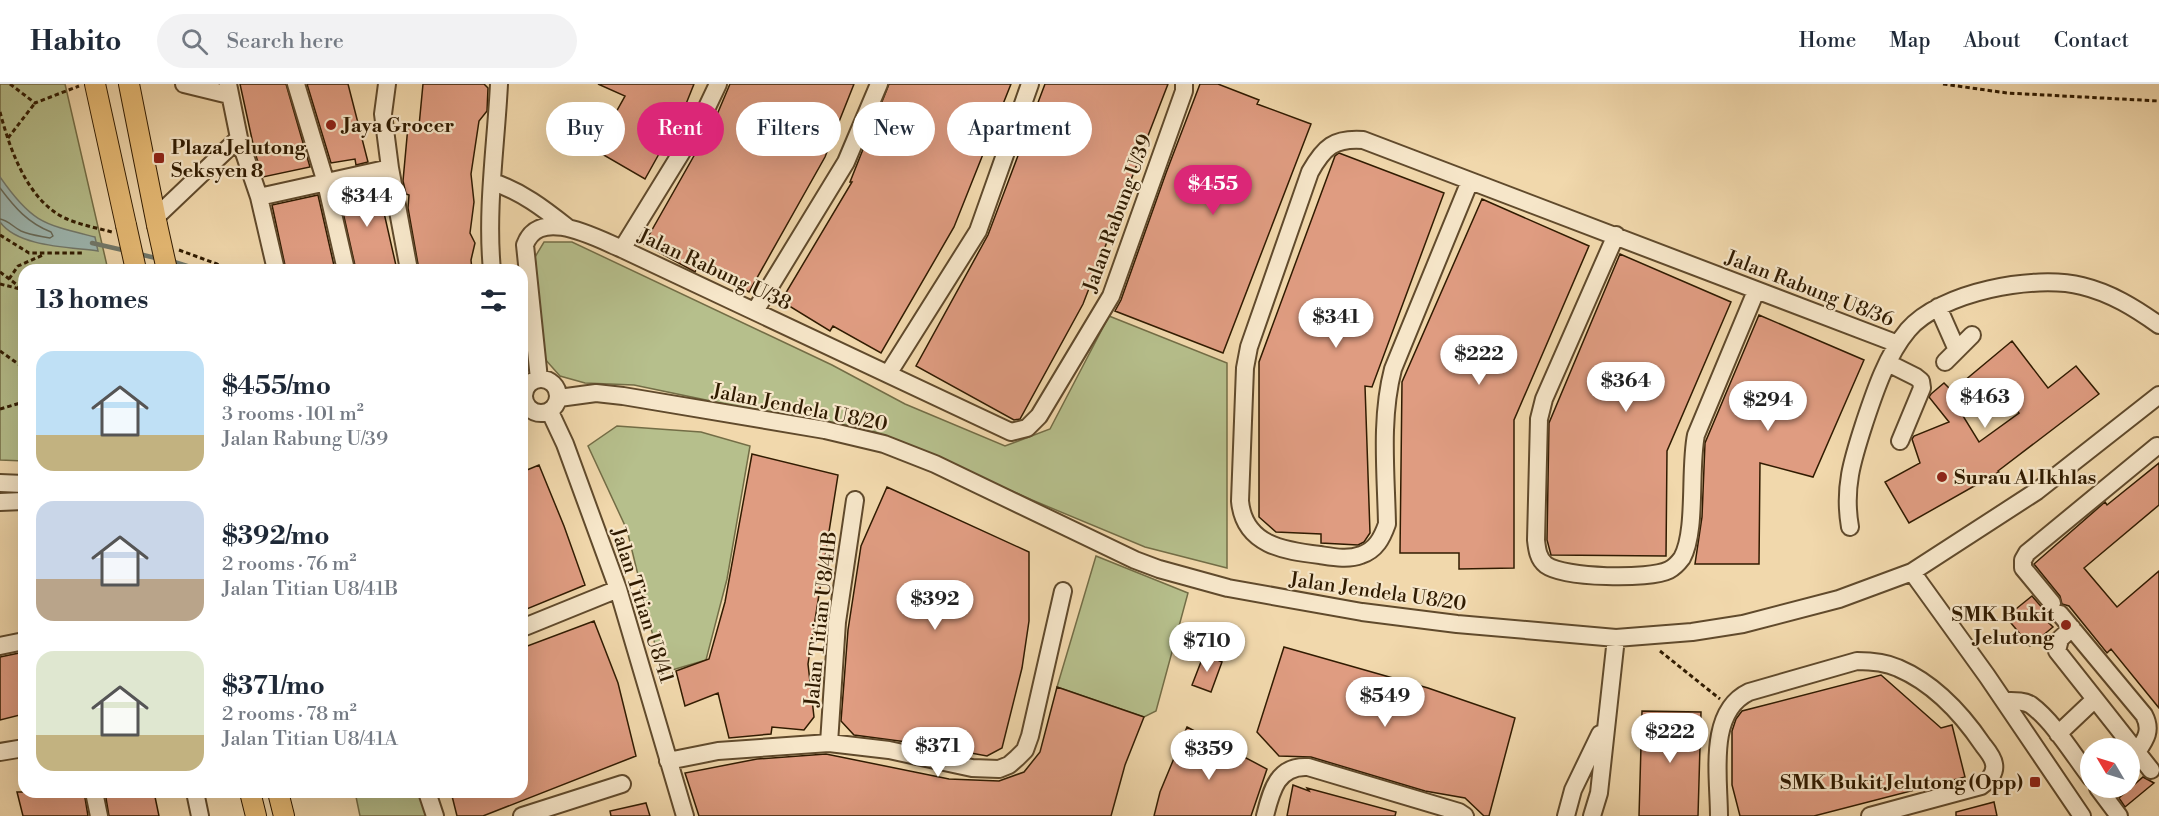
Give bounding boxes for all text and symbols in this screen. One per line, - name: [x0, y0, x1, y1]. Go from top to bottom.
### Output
- search box: [157, 14, 577, 68]
- text: Habito: [30, 24, 121, 59]
- icon: search: [178, 25, 211, 58]
- text: Search here: [226, 28, 344, 55]
- text: Home: [1799, 28, 1856, 54]
- text: Map: [1889, 28, 1931, 54]
- text: About: [1964, 28, 2021, 54]
- text: Contact: [2054, 28, 2129, 54]
- chip: Buy: [546, 102, 625, 156]
- chip: Rent: [637, 102, 724, 156]
- chip: Filters: [736, 102, 841, 156]
- chip: New: [853, 102, 935, 156]
- chip: Apartment: [947, 102, 1092, 156]
- place label: Jaya Grocer: [340, 114, 454, 139]
- marker: Jaya Grocer: [324, 118, 338, 132]
- street label: Jalan Rabung U/39: [1078, 131, 1159, 297]
- place label: Plaza Jelutong Seksyen 8: [171, 136, 307, 184]
- marker: Plaza Jelutong Seksyen 8: [152, 151, 166, 165]
- pin: $455: [1177, 165, 1249, 216]
- text: $455: [1188, 172, 1238, 197]
- pin: $344: [331, 177, 403, 228]
- text: $344: [341, 184, 393, 209]
- street label: Jalan Rabung U/38: [633, 224, 795, 317]
- street label: Jalan Rabung U8/36: [1721, 245, 1897, 333]
- text: 13 homes: [36, 284, 148, 316]
- icon: filters: [477, 284, 510, 317]
- pin: $341: [1300, 298, 1372, 349]
- text: $341: [1313, 305, 1360, 330]
- pin: $222: [1443, 335, 1515, 386]
- text: $222: [1454, 342, 1504, 367]
- pin: $364: [1590, 362, 1662, 413]
- text: $364: [1601, 369, 1651, 394]
- text: $455/mo: [222, 370, 331, 402]
- icon: home: [84, 375, 156, 447]
- pin: $463: [1949, 378, 2021, 429]
- street label: Jalan Jendela U8/20: [709, 379, 890, 438]
- pin: $294: [1732, 381, 1804, 432]
- text: $463: [1960, 385, 2010, 410]
- text: $294: [1743, 388, 1793, 413]
- text: 3 rooms · 101 m²: [222, 402, 364, 427]
- text: Jalan Rabung U/39: [222, 427, 388, 452]
- place label: Surau Al Ikhlas: [1954, 466, 2096, 491]
- marker: Surau Al Ikhlas: [1935, 470, 1949, 484]
- text: $392/mo: [222, 520, 330, 552]
- street label: Jalan Titian U8/41: [604, 524, 679, 687]
- icon: home: [84, 525, 156, 597]
- street label: Jalan Titian U8/41B: [800, 530, 843, 709]
- text: 2 rooms · 76 m²: [222, 552, 356, 577]
- street label: Jalan Jendela U8/20: [1287, 568, 1468, 617]
- text: Jalan Titian U8/41B: [222, 577, 398, 602]
- pin: $392: [899, 580, 971, 631]
- text: $392: [910, 587, 960, 612]
- place label: SMK Bukit Jelutong: [1952, 603, 2055, 651]
- marker: SMK Bukit Jelutong: [2059, 618, 2073, 632]
- pin: $710: [1171, 622, 1243, 673]
- text: $710: [1183, 629, 1231, 654]
- text: $371/mo: [222, 670, 325, 702]
- icon: home: [84, 675, 156, 747]
- pin: $549: [1349, 677, 1421, 728]
- text: $549: [1360, 684, 1410, 709]
- text: 2 rooms · 78 m²: [222, 702, 357, 727]
- pin: $222: [1634, 713, 1706, 764]
- text: $222: [1645, 720, 1695, 745]
- text: Jalan Titian U8/41A: [222, 727, 398, 752]
- pin: $371: [902, 727, 974, 778]
- pin: $359: [1173, 730, 1245, 781]
- text: $371: [915, 734, 961, 759]
- text: $359: [1185, 737, 1233, 762]
- north arrow: [2080, 738, 2140, 798]
- map controls: [2080, 738, 2140, 798]
- place label: SMK Bukit Jelutong (Opp): [1780, 771, 2023, 796]
- marker: SMK Bukit Jelutong (Opp): [2028, 775, 2042, 789]

